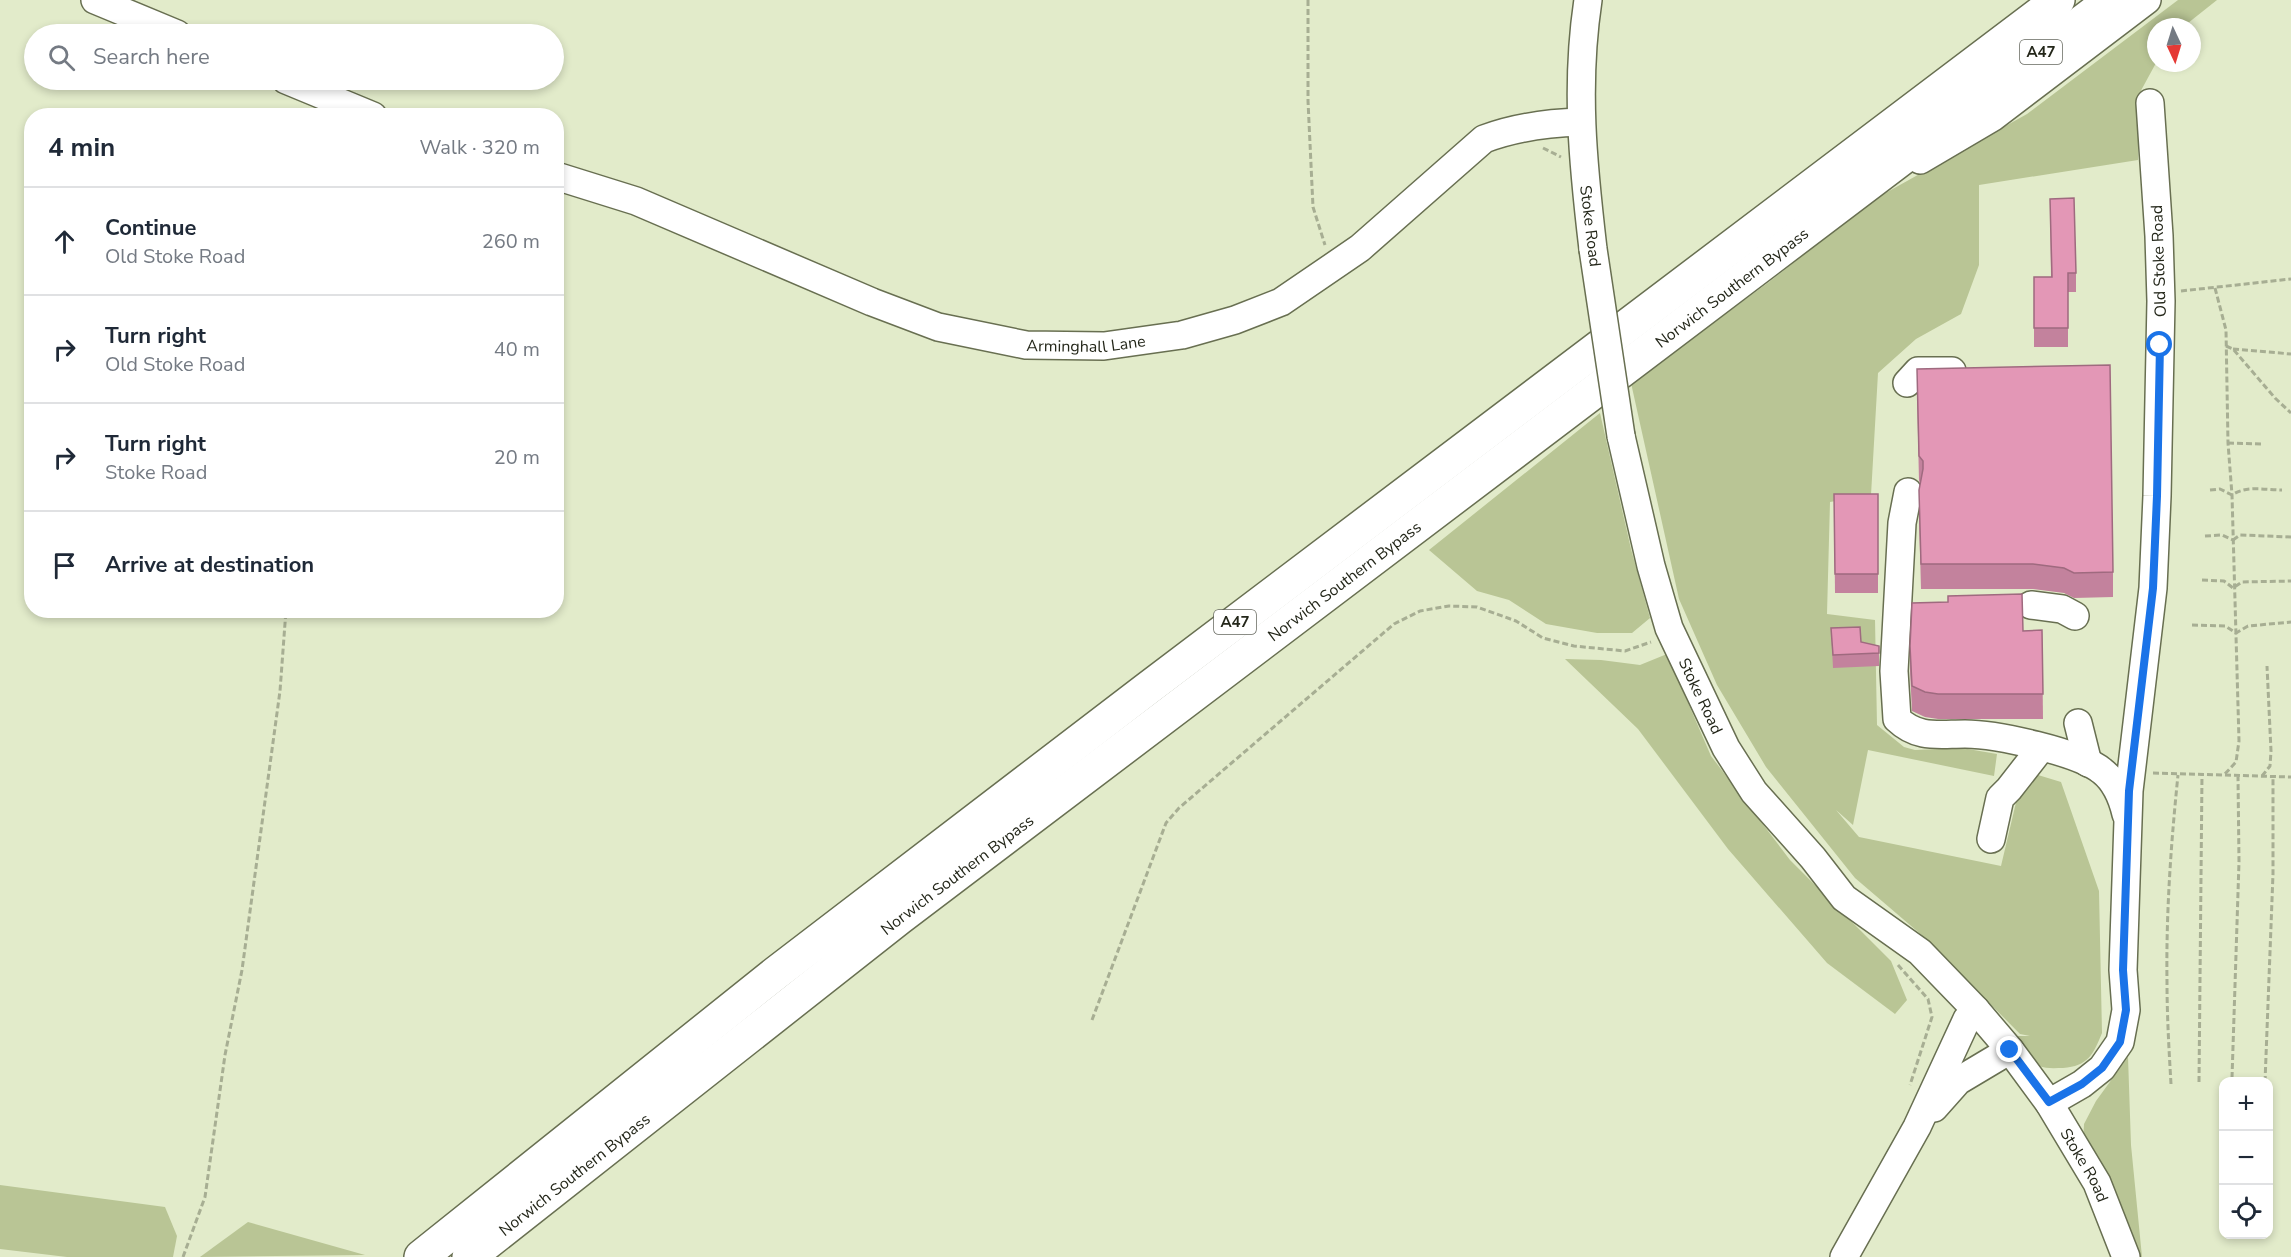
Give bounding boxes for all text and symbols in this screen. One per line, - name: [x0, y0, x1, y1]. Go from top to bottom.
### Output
- north arrow: [2147, 18, 2201, 72]
- search box: [24, 24, 564, 90]
- road number: A47: [2020, 40, 2062, 64]
- icon: search: [45, 41, 78, 74]
- text: Search here: [93, 42, 210, 72]
- text: 4 min: [48, 130, 115, 165]
- text: Walk · 320 m: [420, 134, 540, 161]
- street label: Stoke Road: [1574, 184, 1606, 268]
- street label: Old Stoke Road: [2146, 204, 2172, 317]
- text: Continue: [105, 213, 196, 243]
- street label: Norwich Southern Bypass: [1651, 223, 1813, 353]
- icon: ahead: [48, 225, 81, 258]
- text: 260 m: [482, 228, 540, 255]
- text: Old Stoke Road: [105, 243, 245, 270]
- text: Turn right: [105, 321, 206, 351]
- street label: Arminghall Lane: [1026, 330, 1147, 358]
- route start: [2146, 331, 2172, 357]
- icon: right: [48, 333, 81, 366]
- text: 40 m: [494, 336, 540, 363]
- text: Old Stoke Road: [105, 351, 245, 378]
- text: Turn right: [105, 429, 206, 459]
- icon: right: [48, 441, 81, 474]
- text: 20 m: [494, 444, 540, 471]
- text: Stoke Road: [105, 459, 207, 486]
- street label: Norwich Southern Bypass: [1264, 516, 1426, 647]
- icon: arrive: [48, 549, 81, 582]
- text: Arrive at destination: [105, 550, 314, 580]
- road number: A47: [1214, 610, 1256, 634]
- street label: Stoke Road: [1673, 654, 1728, 738]
- street label: Norwich Southern Bypass: [876, 810, 1039, 940]
- route end: [1996, 1036, 2022, 1062]
- map controls: [2219, 1077, 2273, 1239]
- button: +: [2219, 1077, 2273, 1131]
- street label: Norwich Southern Bypass: [495, 1108, 655, 1241]
- street label: Stoke Road: [2055, 1124, 2113, 1205]
- button: −: [2219, 1131, 2273, 1185]
- button: locate: [2219, 1185, 2273, 1239]

